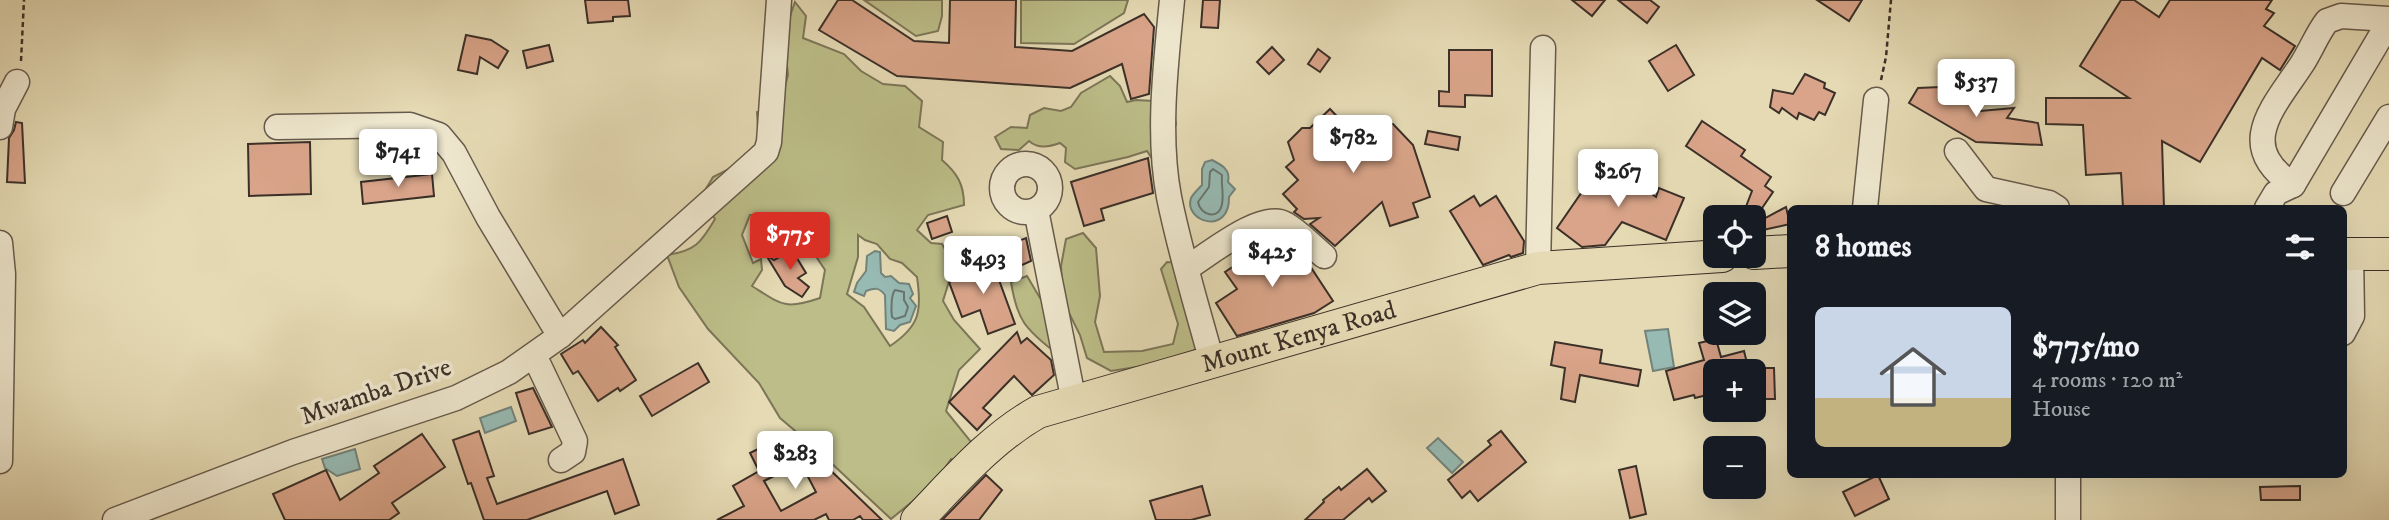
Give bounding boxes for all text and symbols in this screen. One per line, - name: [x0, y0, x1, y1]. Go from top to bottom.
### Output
- pin: $537: [1935, 60, 2017, 119]
- text: $537: [1954, 67, 1998, 96]
- pin: $782: [1312, 116, 1394, 175]
- text: $782: [1329, 123, 1377, 152]
- pin: $741: [357, 130, 439, 189]
- text: $741: [375, 137, 421, 166]
- pin: $267: [1577, 150, 1659, 209]
- text: $267: [1594, 157, 1642, 186]
- map controls: [1703, 205, 1766, 499]
- button: locate: [1703, 205, 1766, 268]
- pin: $775: [749, 212, 831, 272]
- text: $775: [766, 220, 814, 249]
- icon: filters: [2281, 228, 2319, 266]
- text: 8 homes: [1815, 229, 1912, 266]
- pin: $425: [1231, 230, 1313, 289]
- pin: $493: [942, 236, 1024, 296]
- text: $425: [1248, 237, 1296, 266]
- text: $493: [960, 244, 1006, 273]
- button: layers: [1703, 282, 1766, 345]
- street label: Mount Kenya Road: [1197, 293, 1400, 381]
- text: $775/mo: [2032, 329, 2139, 366]
- icon: home: [1871, 335, 1955, 419]
- street label: Mwamba Drive: [296, 351, 456, 433]
- button: +: [1703, 359, 1766, 422]
- text: 4 rooms · 120 m²: [2032, 366, 2183, 395]
- text: House: [2032, 395, 2090, 424]
- pin: $283: [754, 432, 836, 491]
- button: −: [1703, 436, 1766, 499]
- text: $283: [773, 439, 817, 468]

